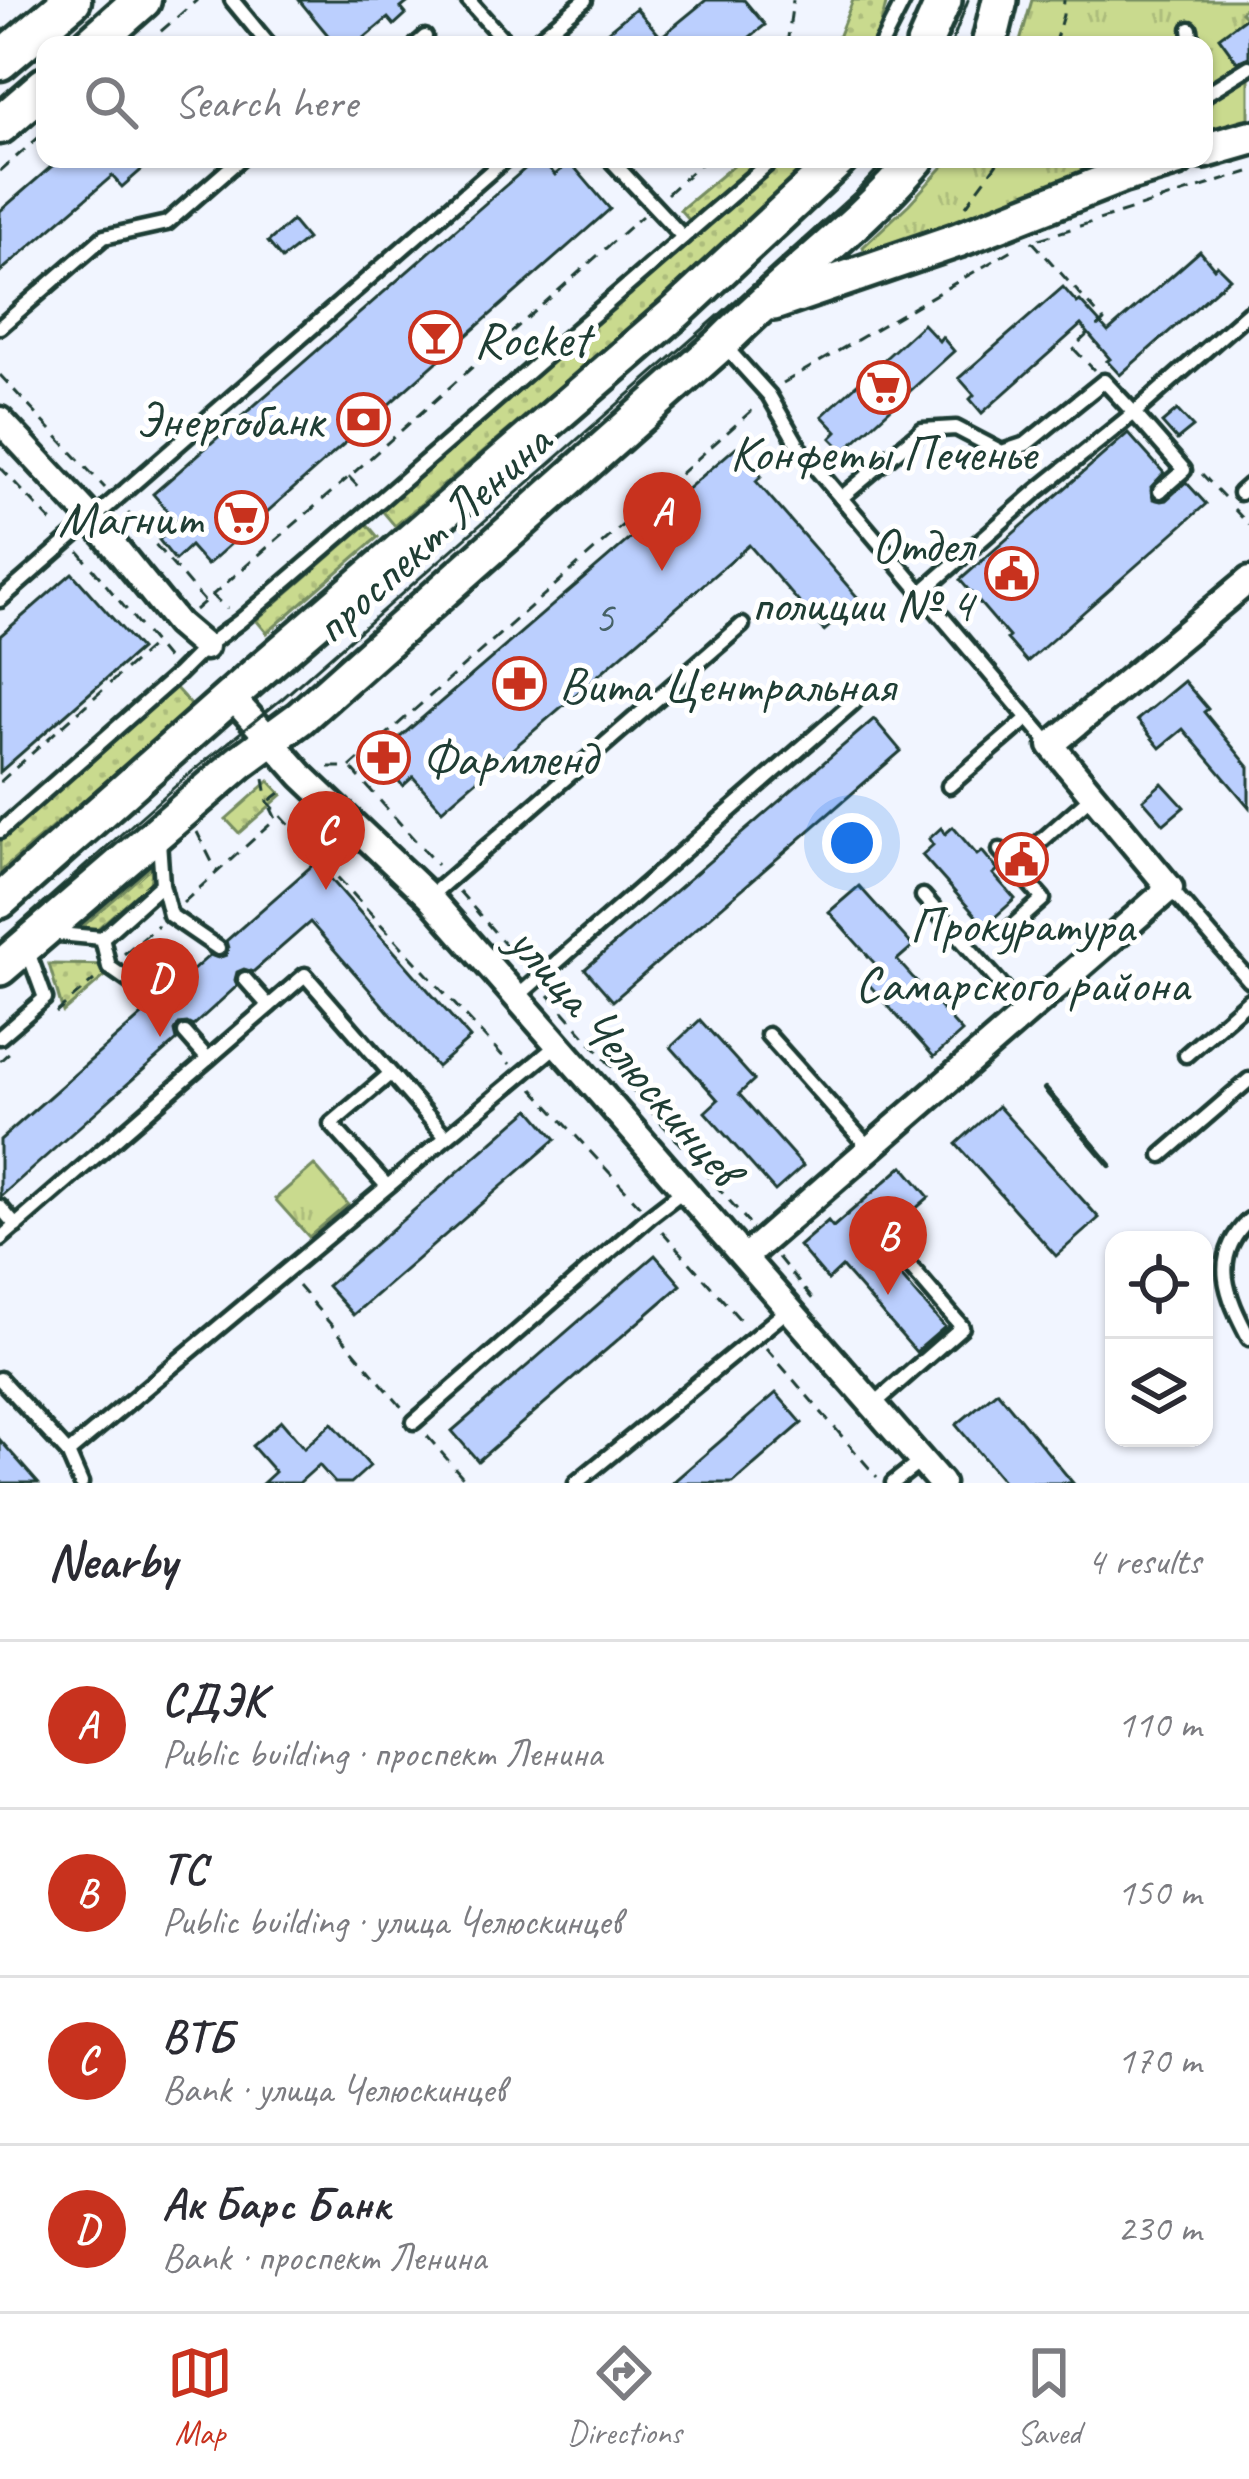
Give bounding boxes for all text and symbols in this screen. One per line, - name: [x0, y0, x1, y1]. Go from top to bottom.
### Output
- search box: [36, 36, 1213, 168]
- icon: search: [78, 69, 144, 135]
- text: Search here: [174, 74, 357, 131]
- place label: Rocket: [474, 307, 595, 371]
- bar icon: Rocket: [407, 310, 463, 366]
- supermarket icon: Конфеты Печенье: [855, 359, 911, 415]
- place label: Энергобанк: [135, 388, 327, 452]
- bank icon: Энергобанк: [335, 391, 391, 447]
- street label: проспект Ленина: [299, 407, 567, 658]
- place label: Конфеты Печенье: [730, 421, 1040, 485]
- pin: A: [623, 472, 701, 571]
- place label: Магнит: [58, 486, 204, 550]
- supermarket icon: Магнит: [214, 489, 270, 545]
- place label: Отдел полиции № 4: [751, 513, 978, 636]
- public building icon: Отдел полиции № 4: [984, 545, 1040, 601]
- house number: 5: [594, 589, 617, 646]
- place label: Вита Центральная: [559, 653, 898, 717]
- pharmacy icon: Вита Центральная: [492, 656, 548, 712]
- place label: Фармленд: [422, 726, 602, 790]
- pharmacy icon: Фармленд: [355, 729, 411, 785]
- pin: C: [287, 791, 365, 890]
- your location: [822, 813, 882, 873]
- public building icon: Прокуратура Самарского района: [994, 831, 1050, 887]
- place label: Прокуратура Самарского района: [855, 893, 1193, 1016]
- street label: улица Челюскинцев: [493, 909, 761, 1204]
- pin: D: [121, 938, 199, 1037]
- pin: B: [849, 1196, 927, 1295]
- map controls: [1105, 1231, 1213, 1447]
- button: locate: [1105, 1231, 1213, 1339]
- button: layers: [1105, 1339, 1213, 1447]
- text: Nearby: [48, 1529, 176, 1593]
- text: 4 results: [1087, 1537, 1201, 1586]
- text: СДЭК: [162, 1672, 265, 1729]
- text: A: [77, 1700, 97, 1749]
- text: 110 m: [1117, 1700, 1201, 1749]
- text: Public building · проспект Ленина: [162, 1729, 602, 1778]
- text: ТС: [162, 1840, 207, 1897]
- text: B: [77, 1868, 97, 1917]
- text: 150 m: [1117, 1868, 1201, 1917]
- text: Public building · улица Челюскинцев: [162, 1897, 621, 1946]
- text: ВТБ: [162, 2008, 234, 2065]
- text: C: [78, 2036, 96, 2085]
- text: 170 m: [1117, 2036, 1201, 2085]
- text: Bank · улица Челюскинцев: [162, 2065, 505, 2114]
- text: Ак Барс Банк: [162, 2176, 390, 2233]
- text: D: [76, 2204, 98, 2253]
- text: 230 m: [1117, 2204, 1201, 2253]
- text: Bank · проспект Ленина: [162, 2233, 486, 2282]
- tab: Map: [167, 2340, 233, 2454]
- tab: Directions: [567, 2340, 682, 2454]
- tab: Saved: [1016, 2340, 1082, 2454]

